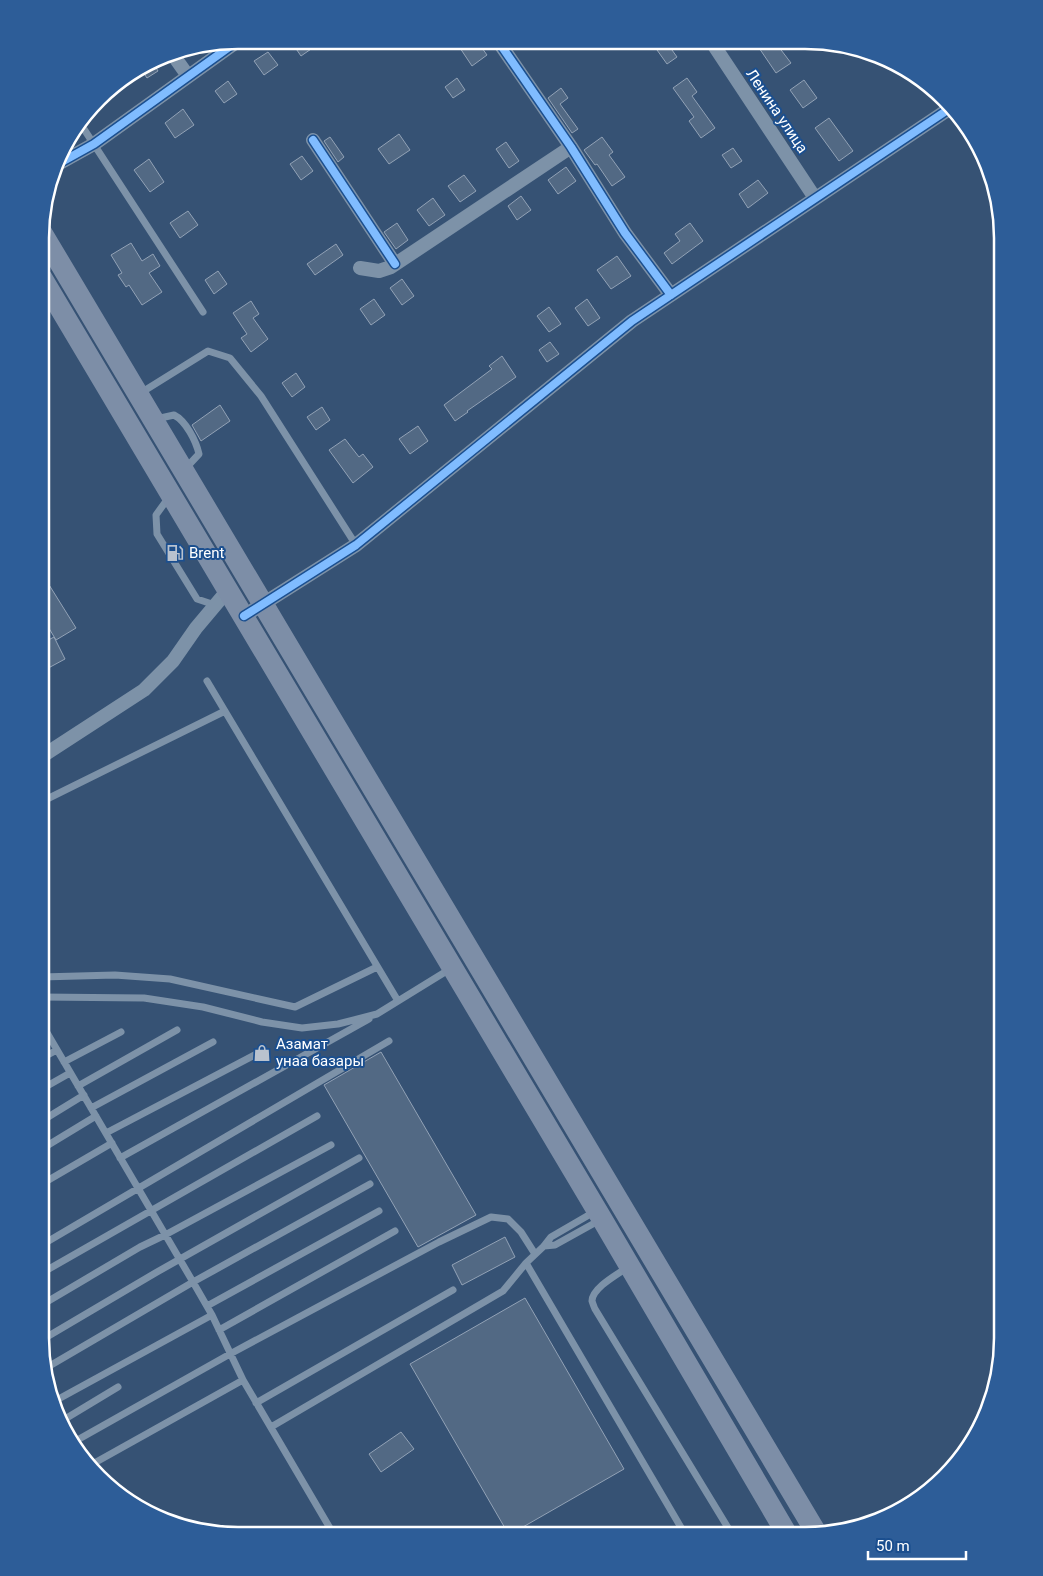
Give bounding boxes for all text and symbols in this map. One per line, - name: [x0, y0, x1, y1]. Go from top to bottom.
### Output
- street label: Ленина улица: [742, 66, 812, 156]
- fuel station icon: Brent: [165, 543, 185, 563]
- place label: Brent: [189, 544, 225, 562]
- place label: Азамат унаа базары: [276, 1035, 364, 1070]
- shop icon: Азамат унаа базары: [252, 1043, 272, 1063]
- scale bar: [868, 1528, 966, 1560]
- text: 50 m: [876, 1537, 910, 1555]

